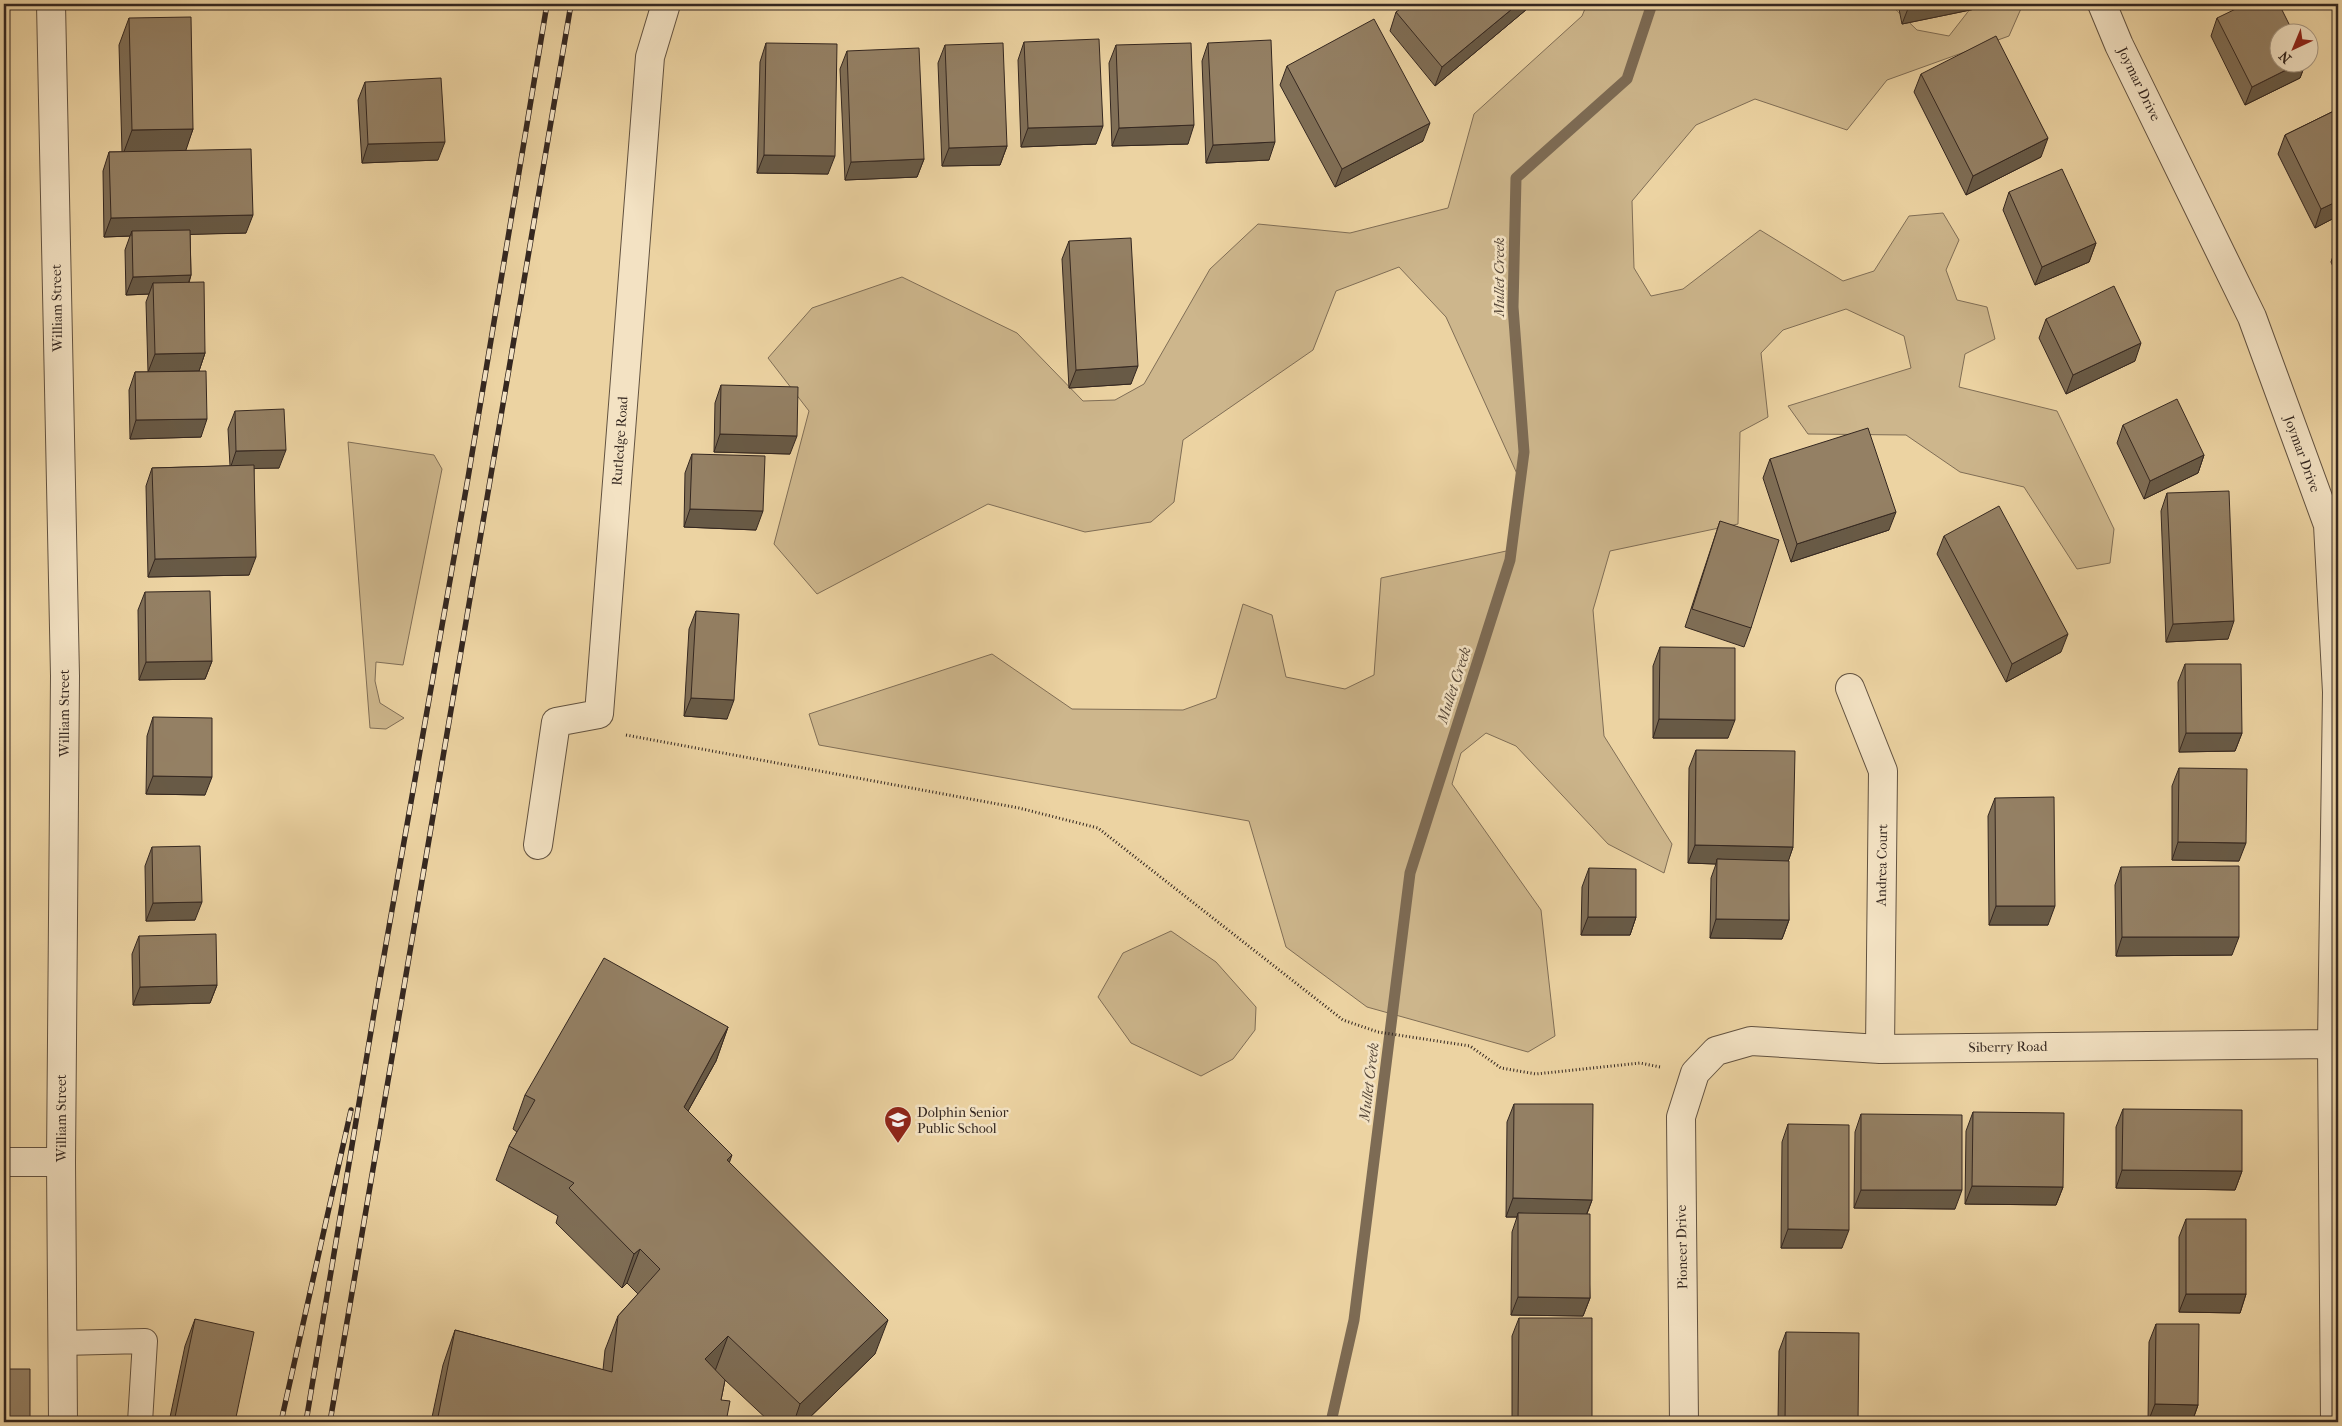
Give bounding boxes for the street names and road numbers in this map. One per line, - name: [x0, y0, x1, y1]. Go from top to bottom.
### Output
- street label: Joymar Drive: [2113, 43, 2164, 124]
- street label: William Street: [48, 264, 66, 353]
- street label: Rutledge Road: [608, 395, 632, 486]
- street label: Joymar Drive: [2280, 412, 2324, 495]
- street label: William Street: [56, 669, 73, 758]
- street label: Andrea Court: [1873, 824, 1891, 907]
- street label: Siberry Road: [1968, 1038, 2048, 1056]
- street label: William Street: [53, 1074, 70, 1163]
- street label: Pioneer Drive: [1673, 1205, 1691, 1289]

